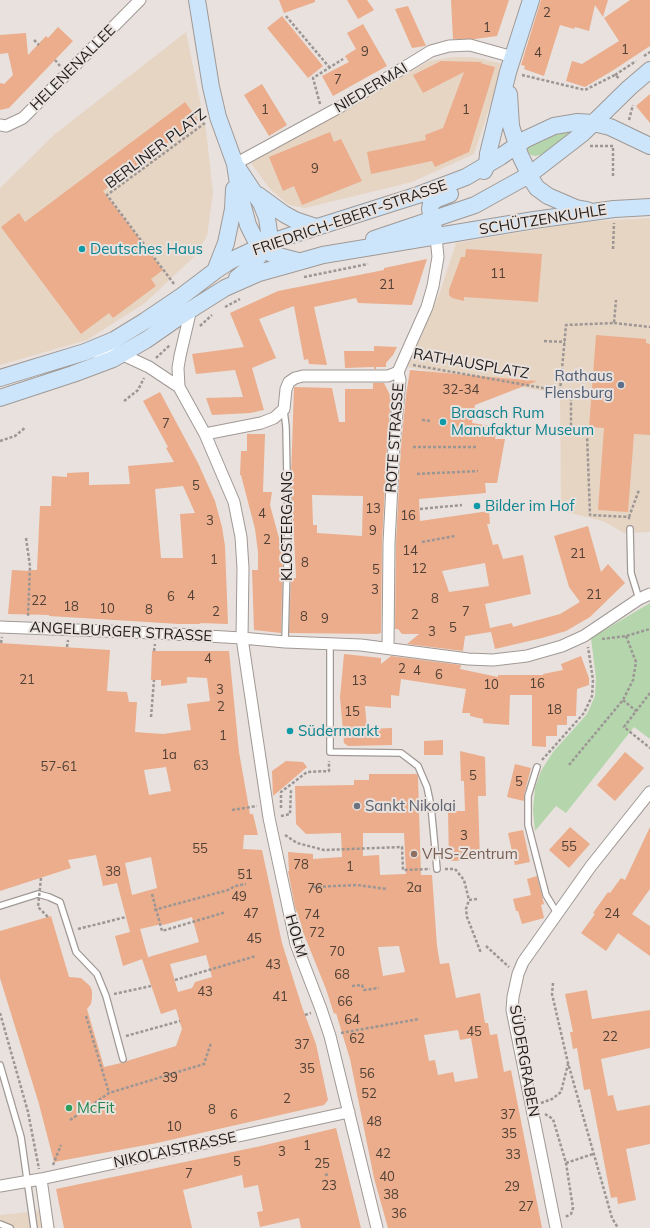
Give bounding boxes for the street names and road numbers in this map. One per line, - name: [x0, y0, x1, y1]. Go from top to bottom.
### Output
- street label: HELENENALLEE: [26, 21, 120, 115]
- street label: NIEDERMAI: [331, 59, 411, 117]
- street label: BERLINER PLATZ: [102, 105, 210, 193]
- street label: FRIEDRICH-EBERT-STRASSE: [250, 176, 450, 260]
- street label: SCHÜTZENKUHLE: [478, 201, 608, 239]
- street label: RATHAUSPLATZ: [412, 345, 530, 383]
- street label: ROTE STRASSE: [382, 383, 408, 493]
- street label: KLOSTERGANG: [278, 471, 296, 581]
- street label: ANGELBURGER STRASSE: [29, 618, 213, 646]
- street label: HOLM: [281, 912, 311, 960]
- street label: SÜDERGRABEN: [505, 1004, 543, 1118]
- street label: NIKOLAISTRASSE: [112, 1128, 238, 1172]

